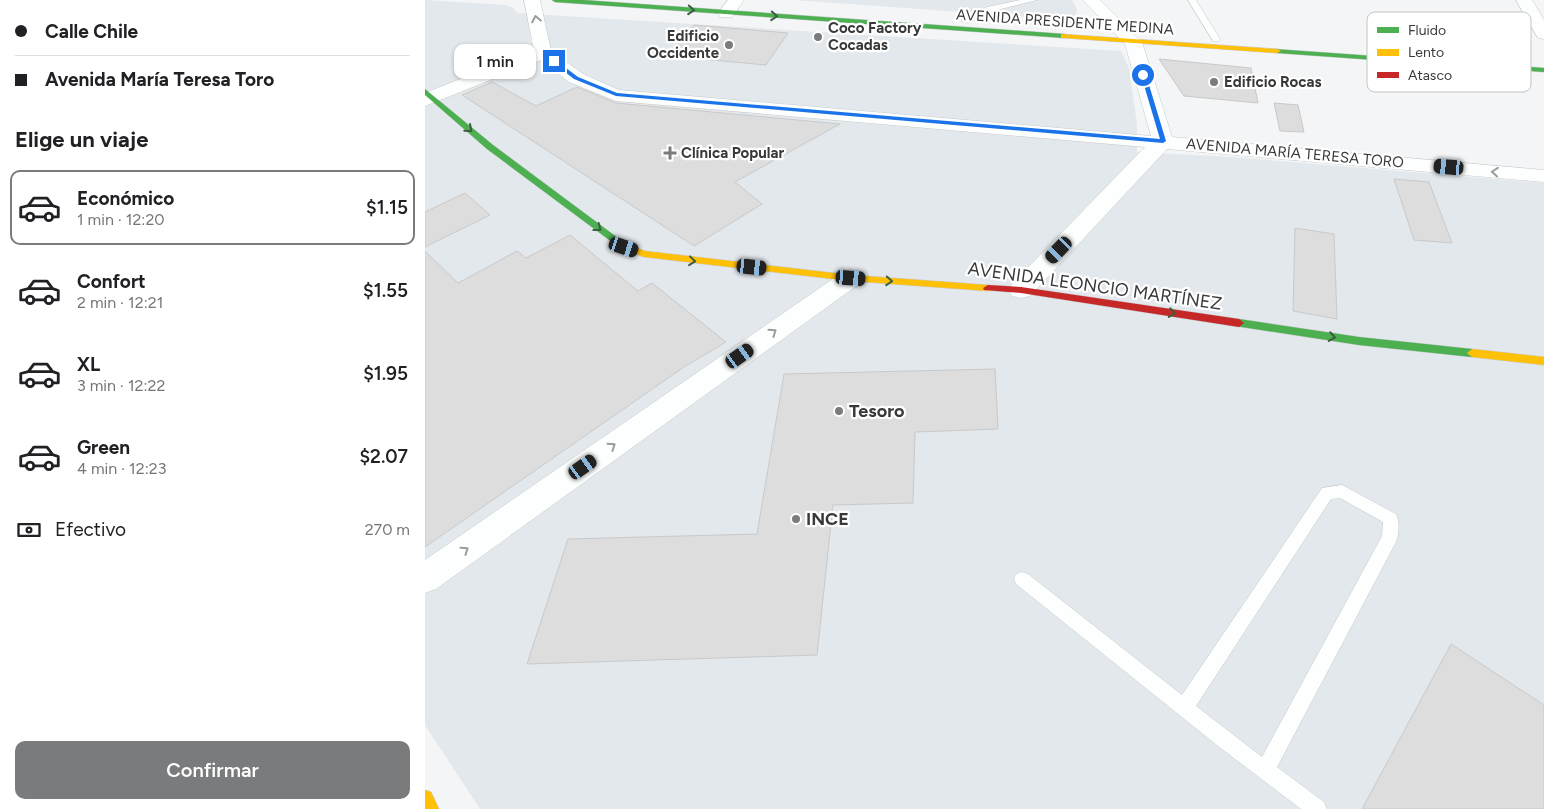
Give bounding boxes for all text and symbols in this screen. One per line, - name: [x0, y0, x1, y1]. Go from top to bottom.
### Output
- one-way arrow: [687, 5, 695, 16]
- street label: AVENIDA PRESIDENTE MEDINA: [956, 5, 1174, 39]
- one-way arrow: [771, 11, 779, 22]
- legend: [1367, 12, 1531, 92]
- one-way arrow: [531, 14, 542, 23]
- place label: Coco Factory Cocadas: [828, 19, 922, 54]
- text: Calle Chile: [45, 20, 138, 43]
- text: Fluido: [1408, 22, 1446, 39]
- place label: Edificio Occidente: [647, 27, 720, 62]
- marker: Coco Factory Cocadas: [812, 31, 824, 43]
- marker: Edificio Occidente: [723, 39, 735, 51]
- callout: 1 min: [454, 44, 537, 78]
- text: Lento: [1408, 44, 1444, 61]
- route end: [543, 50, 565, 72]
- text: 1 min: [476, 52, 514, 71]
- route start: [1132, 64, 1154, 86]
- text: Atasco: [1408, 67, 1452, 84]
- text: Avenida María Teresa Toro: [45, 68, 274, 91]
- place label: Edificio Rocas: [1224, 73, 1322, 91]
- marker: Edificio Rocas: [1208, 76, 1220, 88]
- one-way arrow: [463, 123, 472, 132]
- text: Elige un viaje: [15, 126, 148, 153]
- street label: AVENIDA MARÍA TERESA TORO: [1186, 135, 1404, 171]
- place label: Clínica Popular: [681, 144, 785, 162]
- marker: Clínica Popular: [663, 146, 677, 160]
- car: [1433, 158, 1464, 176]
- one-way arrow: [1491, 166, 1499, 177]
- icon: car: [17, 185, 62, 230]
- text: Económico: [77, 187, 174, 210]
- text: $1.15: [366, 196, 408, 219]
- text: 1 min · 12:20: [77, 210, 165, 229]
- one-way arrow: [592, 222, 601, 230]
- car: [1043, 234, 1074, 266]
- car: [607, 235, 640, 259]
- one-way arrow: [689, 255, 697, 266]
- street label: AVENIDA LEONCIO MARTÍNEZ: [967, 257, 1223, 315]
- car: [736, 258, 767, 276]
- icon: car: [17, 268, 62, 313]
- car: [835, 269, 866, 287]
- text: Confort: [77, 270, 146, 293]
- one-way arrow: [885, 275, 893, 286]
- text: $1.55: [363, 279, 408, 302]
- text: 2 min · 12:21: [77, 293, 163, 312]
- one-way arrow: [1168, 307, 1176, 318]
- one-way arrow: [768, 329, 777, 339]
- one-way arrow: [1328, 332, 1337, 342]
- car: [723, 341, 756, 371]
- icon: car: [17, 351, 62, 396]
- text: XL: [77, 353, 100, 376]
- text: $1.95: [363, 362, 408, 385]
- text: 3 min · 12:22: [77, 376, 165, 395]
- place label: Tesoro: [849, 400, 904, 422]
- marker: Tesoro: [833, 405, 845, 417]
- icon: car: [17, 434, 62, 479]
- text: Green: [77, 436, 130, 459]
- one-way arrow: [606, 443, 616, 452]
- text: $2.07: [359, 445, 408, 468]
- car: [566, 452, 599, 482]
- text: 4 min · 12:23: [77, 459, 166, 478]
- place label: INCE: [806, 508, 849, 530]
- marker: INCE: [790, 513, 802, 525]
- icon: cash: [15, 516, 43, 544]
- text: Efectivo: [55, 518, 126, 541]
- text: 270 m: [365, 520, 410, 539]
- one-way arrow: [459, 547, 469, 556]
- button: Confirmar: [15, 741, 410, 799]

